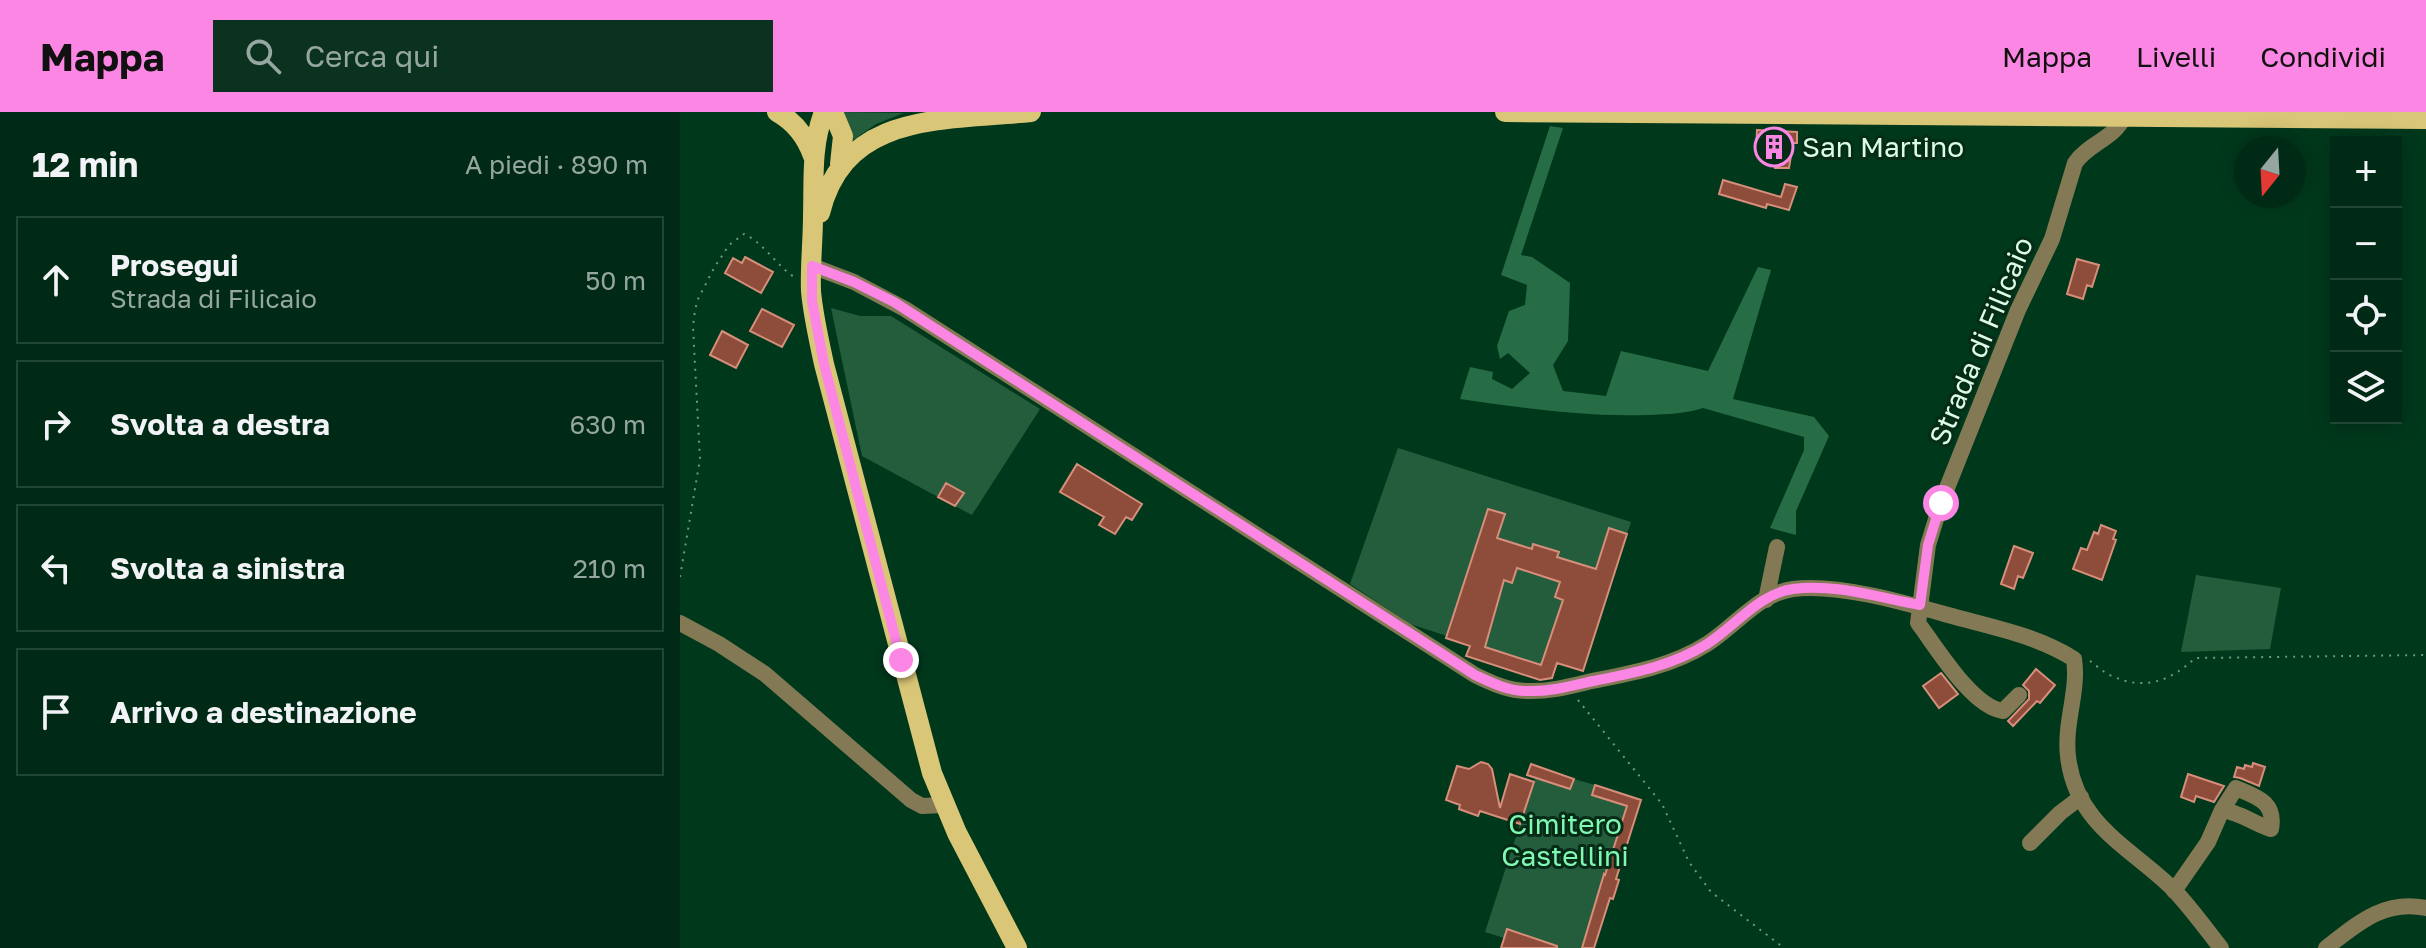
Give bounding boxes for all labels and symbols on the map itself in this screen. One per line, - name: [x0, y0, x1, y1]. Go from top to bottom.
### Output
- building icon: San Martino: [1753, 126, 1795, 168]
- place label: San Martino: [1802, 130, 1964, 163]
- north arrow: [2234, 136, 2306, 208]
- street label: Strada di Filicaio: [1922, 232, 2039, 450]
- route start: [1923, 485, 1959, 521]
- route end: [883, 642, 919, 678]
- park label: Cimitero Castellini: [1501, 807, 1629, 872]

